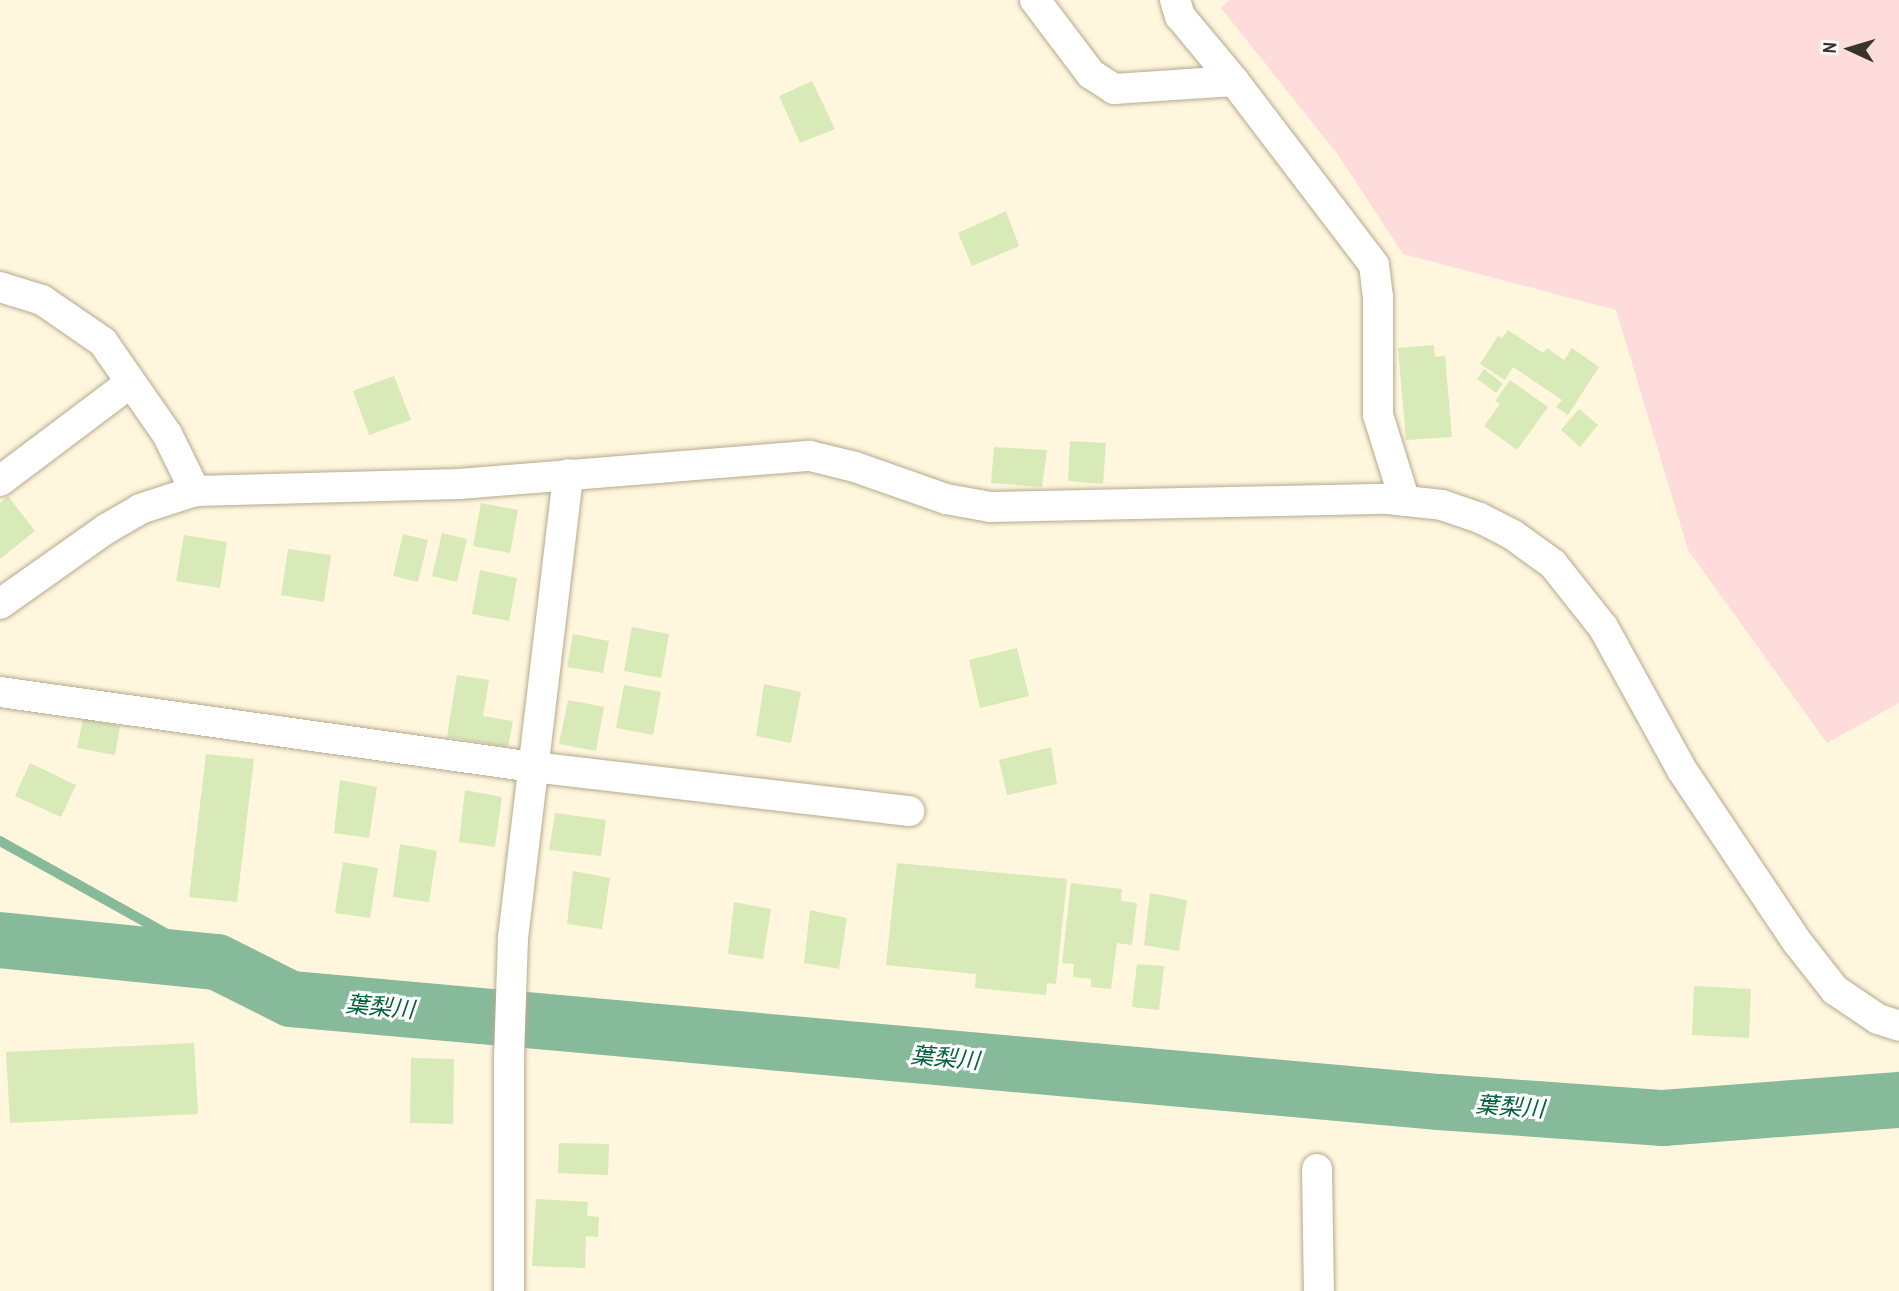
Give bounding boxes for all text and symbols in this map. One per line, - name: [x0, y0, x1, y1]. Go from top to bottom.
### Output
- north arrow: [1815, 14, 1885, 84]
- text: N: [1816, 41, 1842, 54]
- water label: 葉梨川: [344, 990, 416, 1024]
- water label: 葉梨川: [909, 1041, 981, 1075]
- water label: 葉梨川: [1475, 1091, 1545, 1123]

